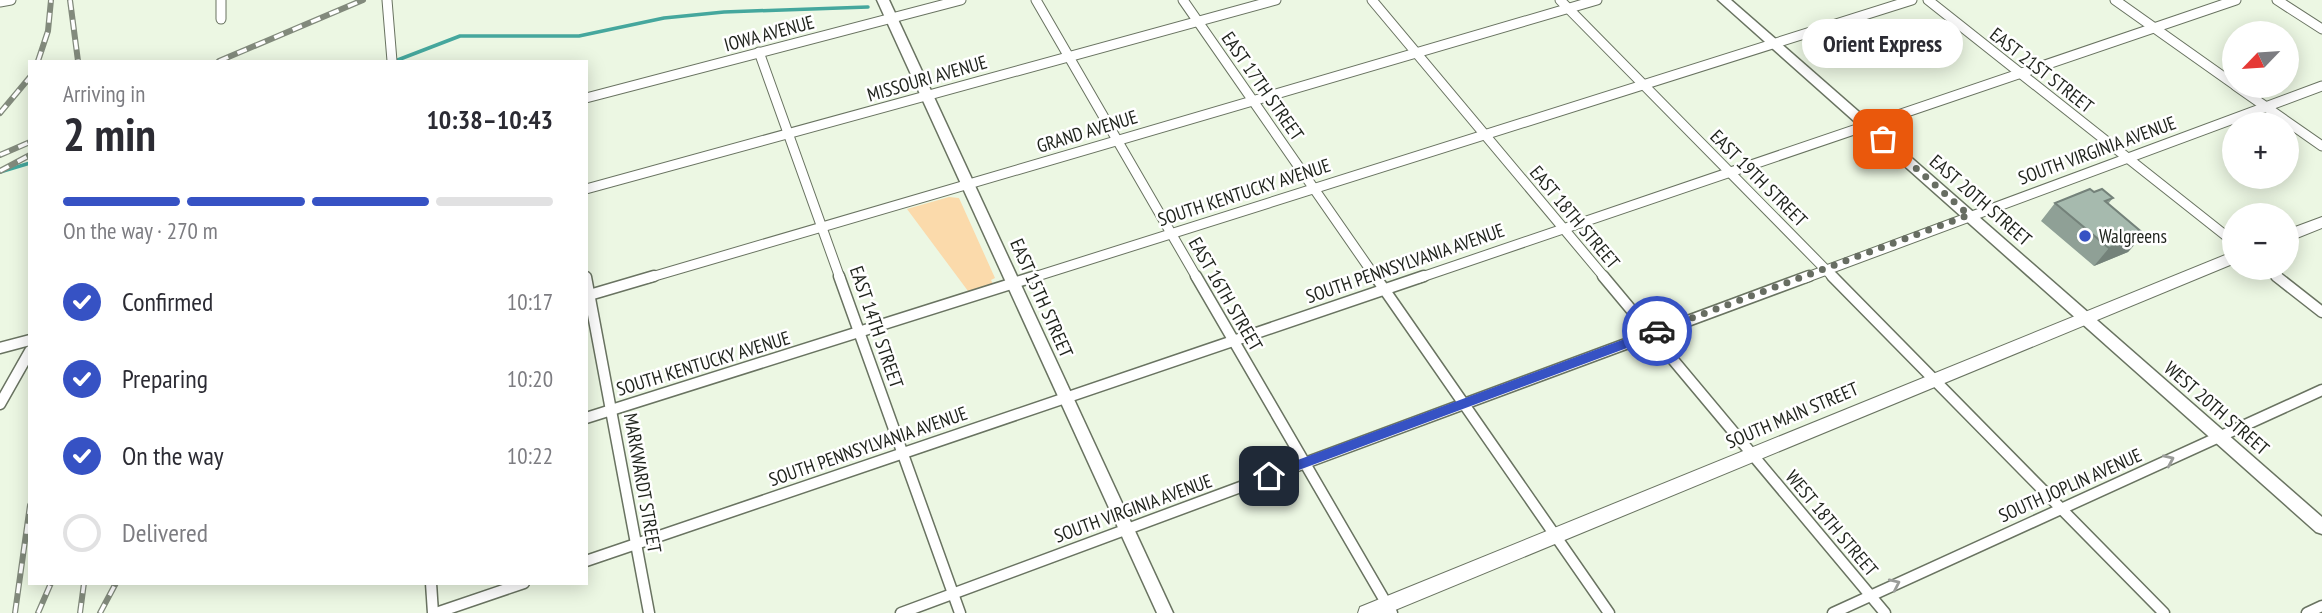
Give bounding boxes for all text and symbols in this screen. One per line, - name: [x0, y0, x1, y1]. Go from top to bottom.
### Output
- street label: IOWA AVENUE: [721, 9, 817, 57]
- callout: Orient Express: [1802, 20, 1964, 69]
- north arrow: [2222, 21, 2300, 98]
- map controls: [2222, 21, 2299, 280]
- street label: EAST 21ST STREET: [1985, 22, 2099, 118]
- street label: EAST 17TH STREET: [1217, 27, 1310, 146]
- text: Orient Express: [1823, 29, 1942, 58]
- street label: MISSOURI AVENUE: [864, 49, 990, 107]
- text: Arriving in: [63, 79, 145, 108]
- text: 10:38–10:43: [426, 103, 553, 136]
- text: 2 min: [63, 104, 156, 164]
- street label: GRAND AVENUE: [1034, 104, 1140, 158]
- pin: [1853, 109, 1913, 169]
- street label: SOUTH VIRGINIA AVENUE: [2015, 110, 2179, 190]
- button: +: [2222, 112, 2299, 189]
- icon: bag: [1864, 120, 1902, 158]
- street label: EAST 19TH STREET: [1705, 124, 1813, 232]
- street label: EAST 20TH STREET: [1925, 149, 2037, 251]
- street label: SOUTH KENTUCKY AVENUE: [1155, 153, 1333, 231]
- street label: EAST 18TH STREET: [1525, 160, 1626, 274]
- button: −: [2222, 203, 2299, 280]
- text: On the way · 270 m: [63, 216, 218, 245]
- street label: SOUTH PENNSYLVANIA AVENUE: [1303, 218, 1507, 308]
- place label: Walgreens: [2099, 224, 2167, 248]
- marker: Walgreens: [2077, 228, 2093, 244]
- street label: EAST 16TH STREET: [1184, 233, 1269, 356]
- street label: EAST 15TH STREET: [1005, 235, 1079, 362]
- street label: EAST 14TH STREET: [845, 263, 909, 392]
- icon: check: [63, 283, 101, 321]
- text: Confirmed: [122, 285, 213, 318]
- text: 10:17: [507, 287, 553, 316]
- courier: [1622, 296, 1692, 366]
- icon: car: [1638, 312, 1676, 350]
- street label: SOUTH KENTUCKY AVENUE: [613, 325, 793, 401]
- street label: WEST 20TH STREET: [2160, 356, 2275, 460]
- icon: check: [63, 360, 101, 398]
- text: Preparing: [122, 362, 208, 395]
- text: 10:20: [507, 364, 553, 393]
- street label: SOUTH MAIN STREET: [1722, 376, 1862, 454]
- street label: SOUTH PENNSYLVANIA AVENUE: [766, 401, 970, 491]
- street label: MARKWARDT STREET: [619, 411, 667, 555]
- icon: check: [63, 437, 101, 475]
- text: On the way: [122, 439, 224, 472]
- text: 10:22: [507, 441, 553, 470]
- street label: SOUTH JOPLIN AVENUE: [1995, 443, 2145, 527]
- pin: [1239, 446, 1299, 506]
- one-way arrow: [2162, 454, 2174, 468]
- icon: home: [1250, 457, 1288, 495]
- street label: WEST 18TH STREET: [1781, 465, 1884, 581]
- street label: SOUTH VIRGINIA AVENUE: [1051, 468, 1215, 548]
- text: Delivered: [122, 516, 208, 549]
- one-way arrow: [1888, 579, 1900, 593]

